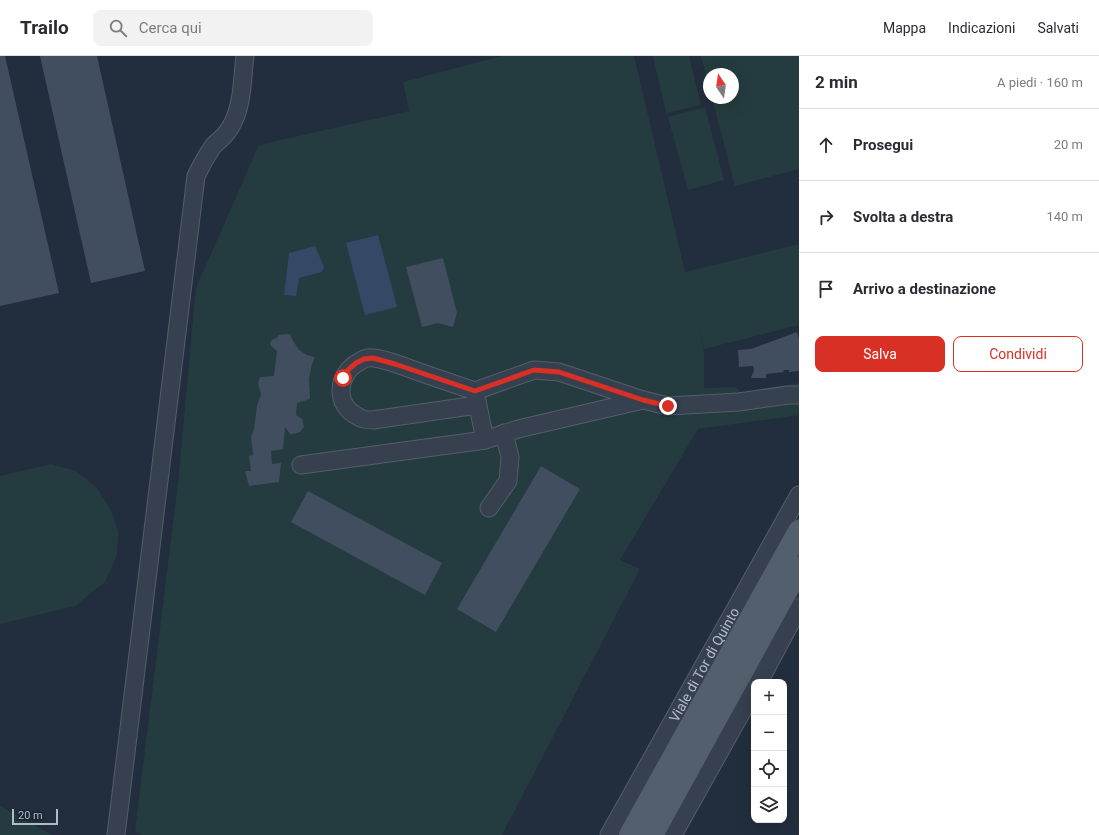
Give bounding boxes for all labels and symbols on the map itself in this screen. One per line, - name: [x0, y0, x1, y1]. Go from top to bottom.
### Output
- north arrow: [703, 68, 739, 104]
- route start: [334, 369, 352, 387]
- route end: [659, 397, 677, 415]
- street label: Viale di Tor di Quinto: [666, 605, 742, 725]
- scale bar: [12, 807, 58, 826]

